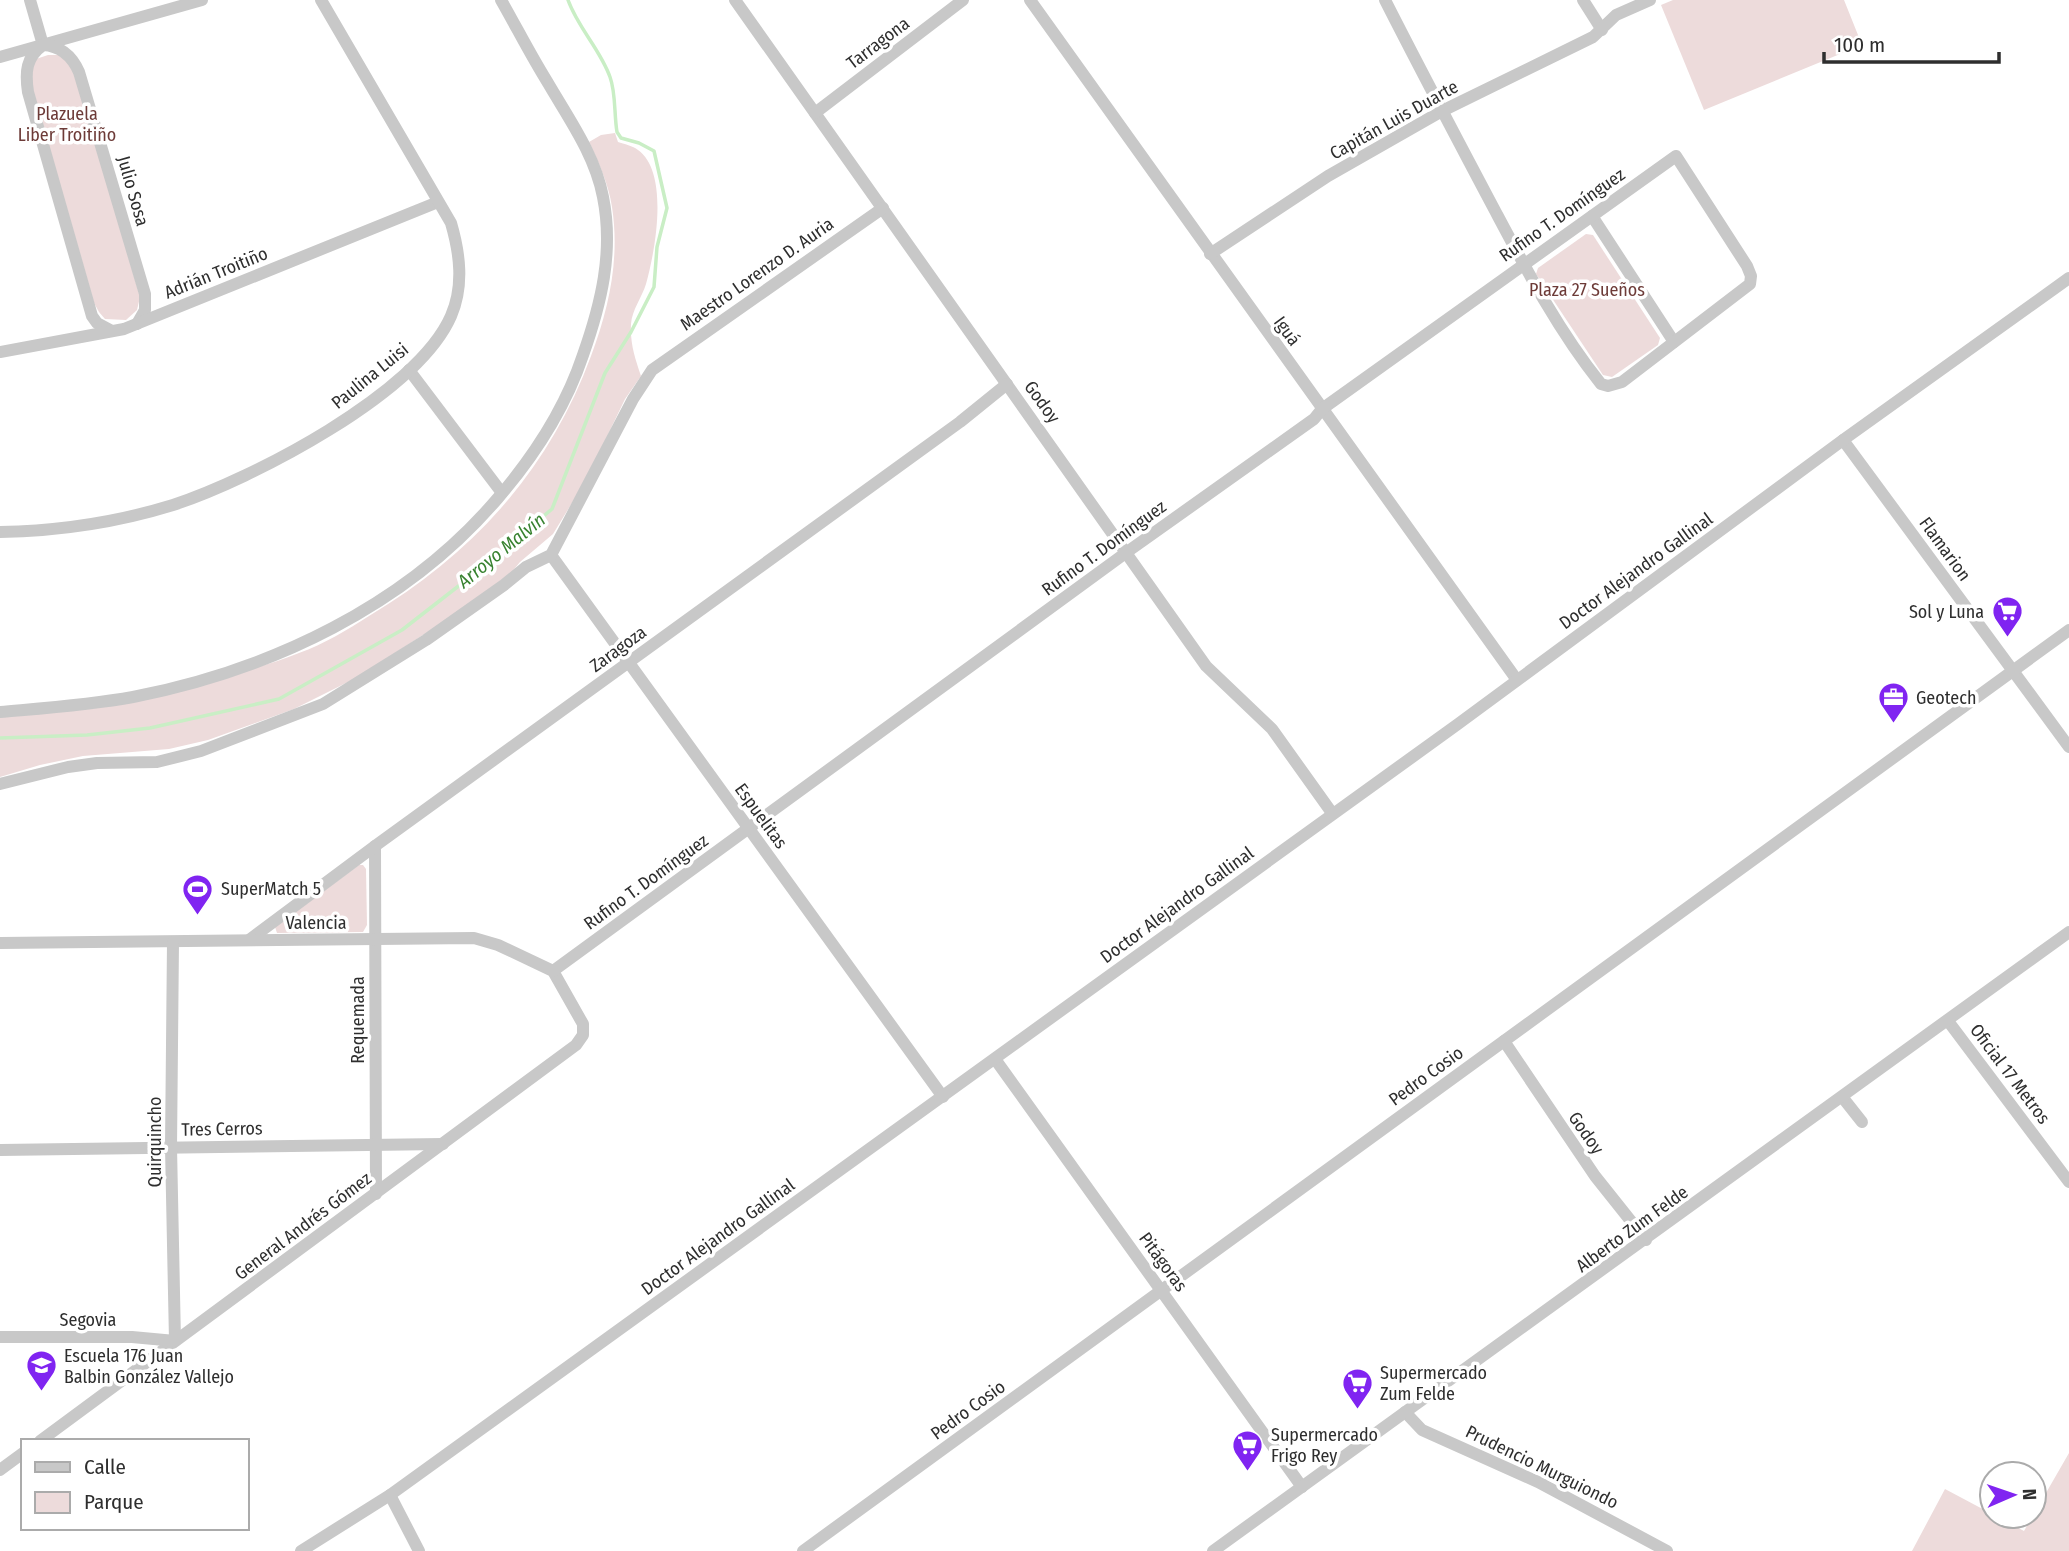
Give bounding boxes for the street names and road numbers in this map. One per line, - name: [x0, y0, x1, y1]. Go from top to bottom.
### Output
- street label: Tarragona: [842, 12, 914, 74]
- street label: Capitán Luis Duarte: [1326, 76, 1462, 164]
- street label: Julio Sosa: [112, 153, 154, 229]
- street label: Rufino T. Domínguez: [1495, 163, 1629, 267]
- street label: Maestro Lorenzo D. Auria: [676, 213, 838, 335]
- street label: Adrián Troitiño: [161, 242, 271, 304]
- street label: Iguá: [1269, 312, 1305, 350]
- street label: Paulina Luisi: [327, 338, 413, 414]
- street label: Godoy: [1019, 377, 1065, 427]
- street label: Rufino T. Domínguez: [1037, 495, 1171, 601]
- street label: Doctor Alejandro Gallinal: [1555, 508, 1717, 634]
- street label: Flamarion: [1914, 513, 1976, 585]
- street label: Zaragoza: [585, 621, 651, 677]
- street label: Espuelitas: [730, 779, 792, 853]
- street label: Rufino T. Domínguez: [579, 829, 713, 935]
- street label: Doctor Alejandro Gallinal: [1096, 842, 1258, 968]
- street label: Valencia: [285, 912, 347, 934]
- street label: Requemada: [347, 976, 369, 1064]
- street label: Oficial 17 Metros: [1965, 1020, 2055, 1129]
- street label: Pedro Cosio: [1384, 1042, 1468, 1110]
- street label: Quirquincho: [144, 1097, 166, 1187]
- street label: Godoy: [1564, 1107, 1608, 1159]
- street label: Tres Cerros: [181, 1117, 263, 1141]
- street label: General Andrés Gómez: [230, 1167, 376, 1285]
- street label: Doctor Alejandro Gallinal: [637, 1174, 799, 1300]
- street label: Alberto Zum Felde: [1572, 1181, 1692, 1277]
- street label: Pitágoras: [1134, 1228, 1192, 1296]
- street label: Segovia: [60, 1309, 117, 1331]
- street label: Pedro Cosio: [926, 1376, 1010, 1444]
- street label: Prudencio Murguiondo: [1462, 1420, 1622, 1514]

